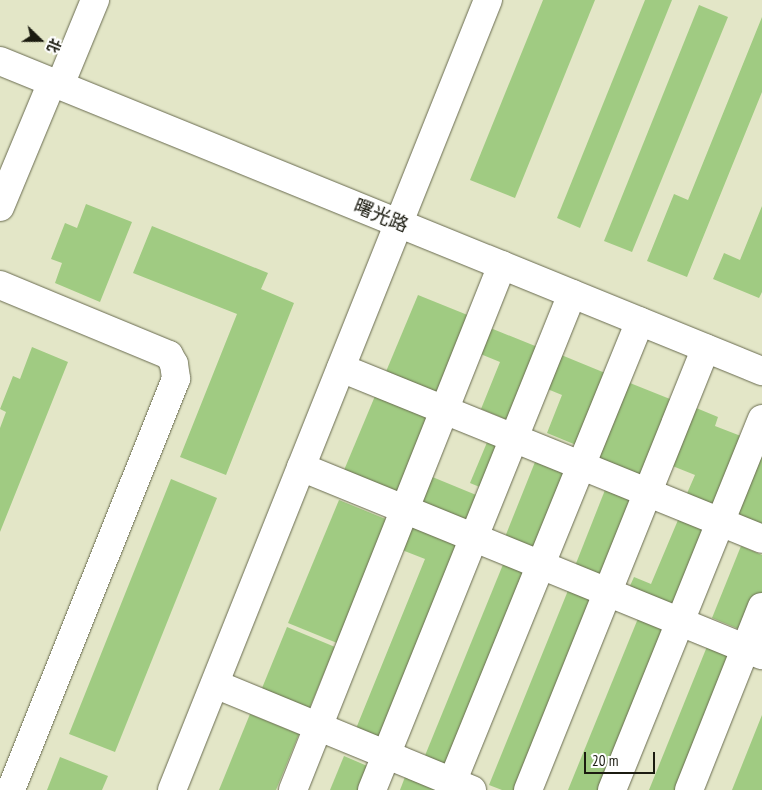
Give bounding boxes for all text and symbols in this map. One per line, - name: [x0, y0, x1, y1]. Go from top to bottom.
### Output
- north arrow: [15, 15, 65, 65]
- text: 北: [43, 36, 65, 55]
- street label: 曙光路: [350, 195, 412, 237]
- scale bar: [587, 742, 658, 774]
- text: 20 m: [592, 751, 618, 770]

